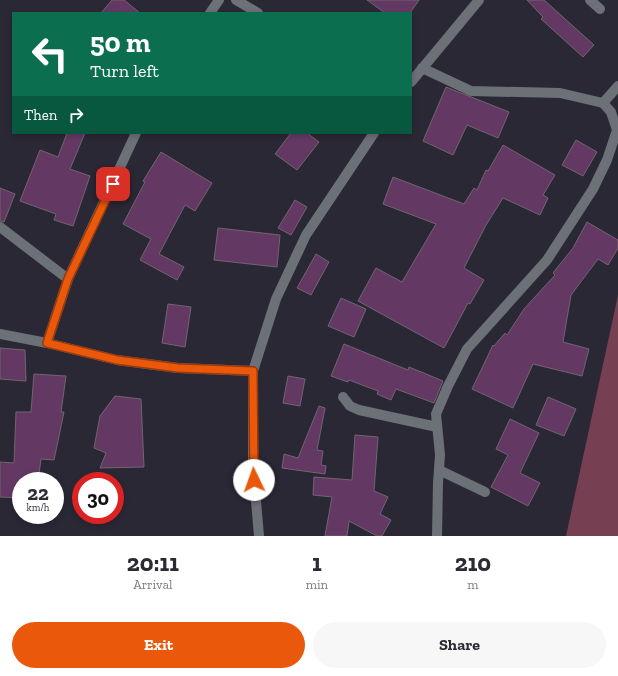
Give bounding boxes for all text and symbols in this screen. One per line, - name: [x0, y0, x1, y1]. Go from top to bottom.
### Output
- text: 50 m: [90, 26, 151, 59]
- icon: left: [24, 28, 76, 80]
- text: Turn left: [90, 60, 159, 82]
- icon: right: [65, 104, 87, 126]
- text: Then: [24, 106, 57, 124]
- pin: [96, 167, 130, 201]
- icon: arrive: [102, 173, 124, 195]
- position arrow: [233, 459, 275, 501]
- speed limit sign: 30: [72, 472, 124, 524]
- text: 22: [27, 481, 49, 505]
- text: km/h: [27, 502, 49, 514]
- text: 20:11: [127, 548, 179, 577]
- text: 1: [312, 548, 322, 577]
- text: 210: [455, 548, 491, 577]
- text: Arrival: [133, 577, 172, 592]
- text: min: [306, 577, 328, 592]
- text: m: [467, 577, 479, 592]
- button: Exit: [12, 622, 305, 668]
- button: Share: [313, 622, 606, 668]

